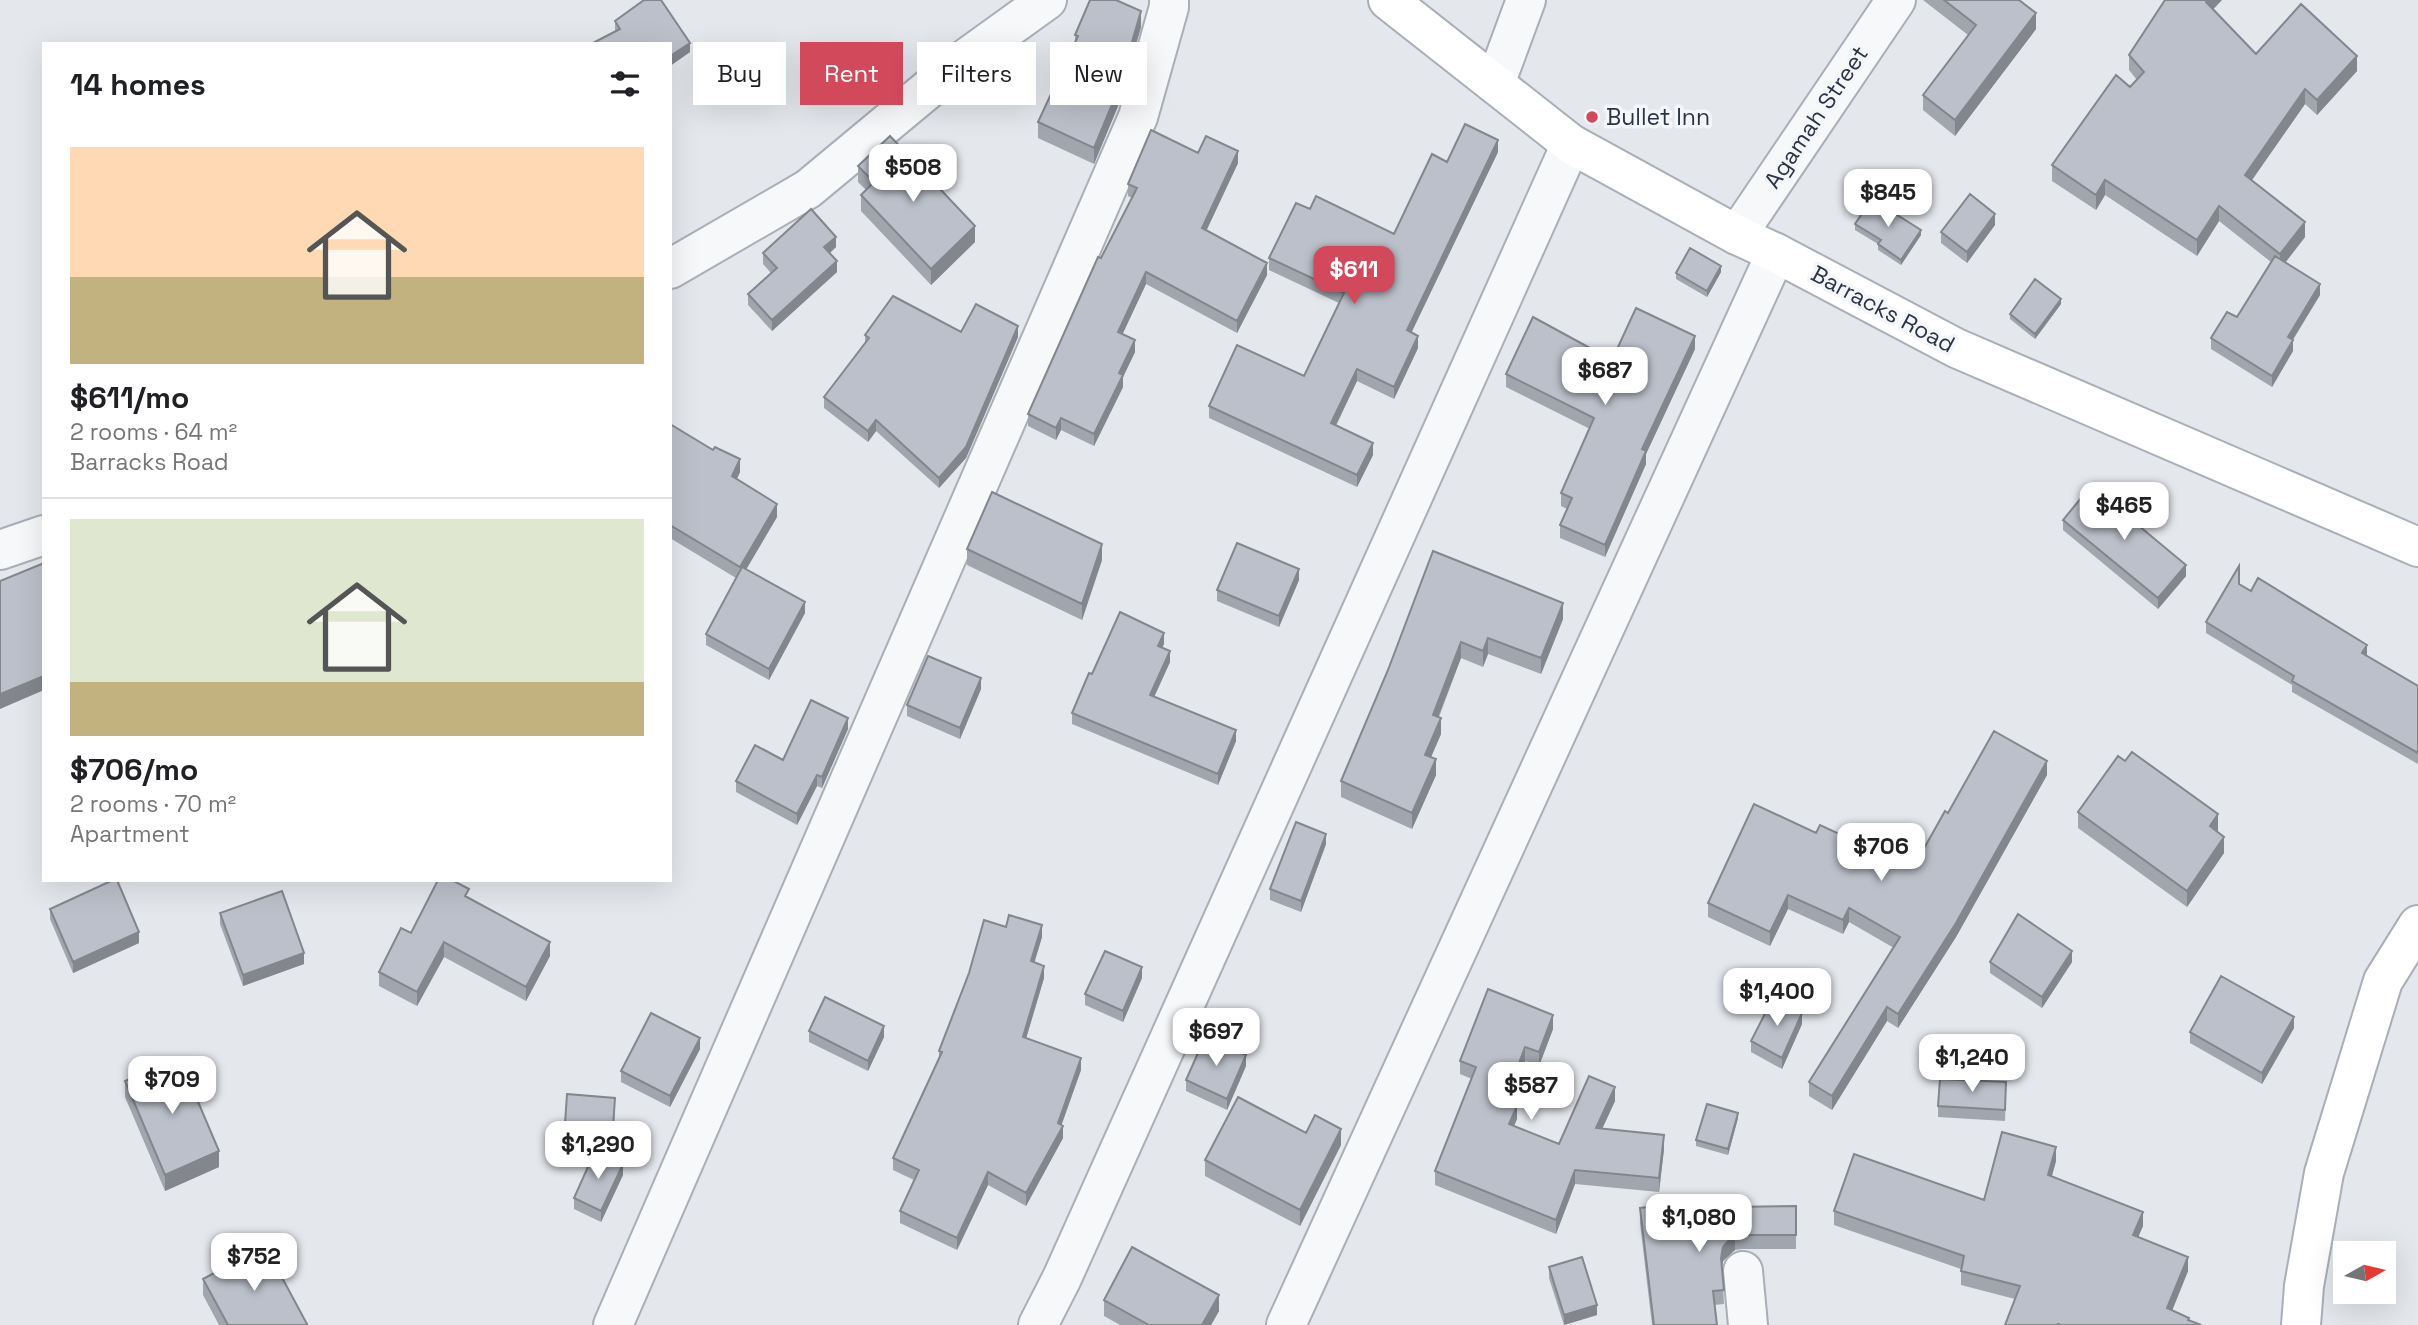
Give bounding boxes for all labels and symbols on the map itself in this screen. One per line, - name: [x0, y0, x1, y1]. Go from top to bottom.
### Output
- street label: Agamah Street: [1757, 40, 1875, 194]
- place label: Bullet Inn: [1606, 102, 1710, 132]
- marker: Bullet Inn: [1584, 109, 1600, 125]
- pin: $508: [872, 144, 954, 204]
- pin: $845: [1847, 170, 1929, 229]
- pin: $611: [1313, 246, 1395, 306]
- street label: Barracks Road: [1806, 259, 1960, 359]
- pin: $687: [1564, 348, 1646, 407]
- pin: $465: [2083, 482, 2165, 542]
- pin: $706: [1840, 824, 1922, 883]
- pin: $1,400: [1720, 968, 1834, 1028]
- pin: $697: [1175, 1009, 1257, 1068]
- pin: $1,240: [1915, 1034, 2029, 1094]
- pin: $709: [131, 1056, 213, 1116]
- pin: $587: [1490, 1062, 1572, 1122]
- pin: $1,290: [541, 1122, 655, 1181]
- pin: $1,080: [1642, 1194, 1756, 1254]
- pin: $752: [213, 1234, 295, 1293]
- north arrow: [2333, 1241, 2396, 1304]

